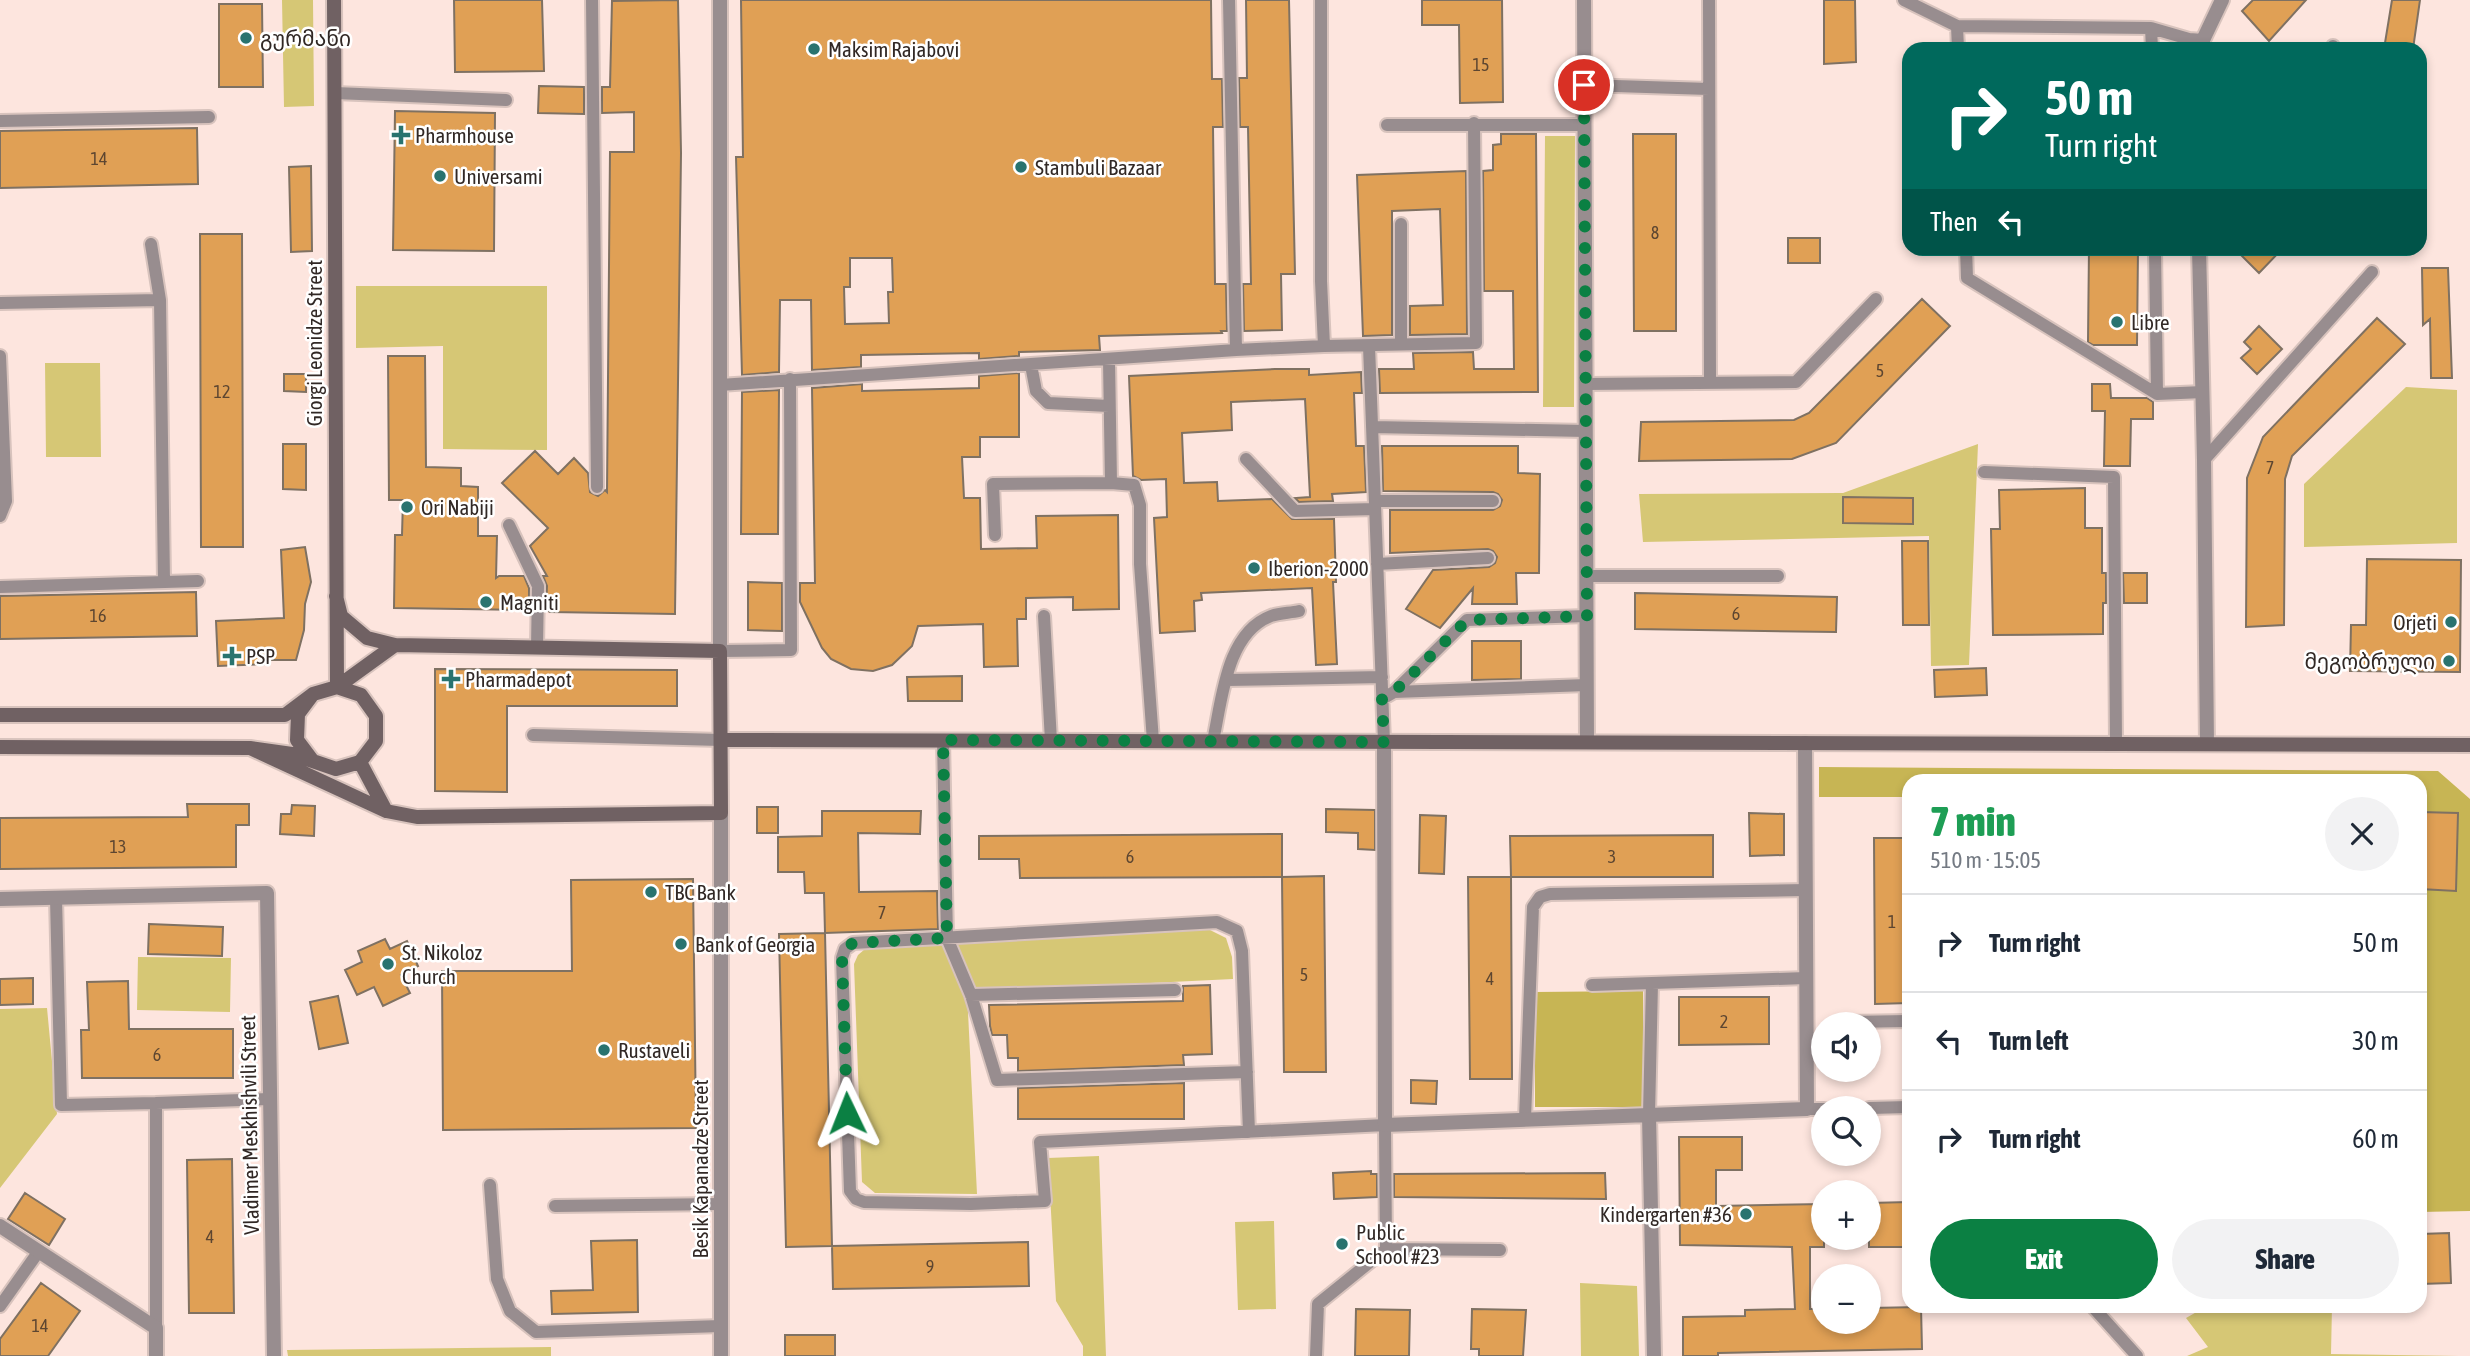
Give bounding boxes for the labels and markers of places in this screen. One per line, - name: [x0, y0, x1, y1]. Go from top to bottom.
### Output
- place label: გურმანი: [260, 26, 351, 51]
- marker: გურმანი: [238, 30, 254, 46]
- place label: Maksim Rajabovi: [828, 37, 959, 61]
- marker: Maksim Rajabovi: [806, 41, 822, 57]
- pin: [1554, 55, 1614, 115]
- place label: Pharmhouse: [415, 123, 514, 147]
- marker: Pharmhouse: [393, 127, 409, 143]
- place label: Stambuli Bazaar: [1035, 155, 1162, 179]
- marker: Stambuli Bazaar: [1013, 159, 1029, 175]
- place label: Universami: [454, 164, 543, 188]
- marker: Universami: [432, 168, 448, 184]
- place label: Libre: [2131, 310, 2170, 334]
- marker: Libre: [2109, 314, 2125, 330]
- place label: Ori Nabiji: [421, 495, 494, 519]
- marker: Ori Nabiji: [399, 499, 415, 515]
- place label: Iberion-2000: [1268, 556, 1369, 580]
- marker: Iberion-2000: [1246, 560, 1262, 576]
- place label: Magniti: [500, 590, 559, 614]
- marker: Magniti: [478, 594, 494, 610]
- place label: Orjeti: [2393, 610, 2437, 634]
- marker: Orjeti: [2443, 614, 2459, 630]
- place label: PSP: [246, 644, 275, 668]
- marker: PSP: [224, 648, 240, 664]
- place label: მეგობრული: [2304, 649, 2435, 675]
- marker: მეგობრული: [2441, 653, 2457, 669]
- place label: Pharmadepot: [465, 667, 572, 691]
- marker: Pharmadepot: [443, 671, 459, 687]
- place label: TBC Bank: [665, 880, 736, 904]
- marker: TBC Bank: [643, 884, 659, 900]
- place label: Bank of Georgia: [695, 932, 815, 956]
- marker: Bank of Georgia: [673, 936, 689, 952]
- place label: St. Nikoloz Church: [402, 940, 482, 988]
- marker: St. Nikoloz Church: [380, 956, 396, 972]
- place label: Rustaveli: [618, 1038, 690, 1062]
- marker: Rustaveli: [596, 1042, 612, 1058]
- place label: Kindergarten #36: [1600, 1202, 1732, 1226]
- marker: Kindergarten #36: [1738, 1206, 1754, 1222]
- place label: Public School #23: [1356, 1220, 1440, 1268]
- marker: Public School #23: [1334, 1236, 1350, 1252]

